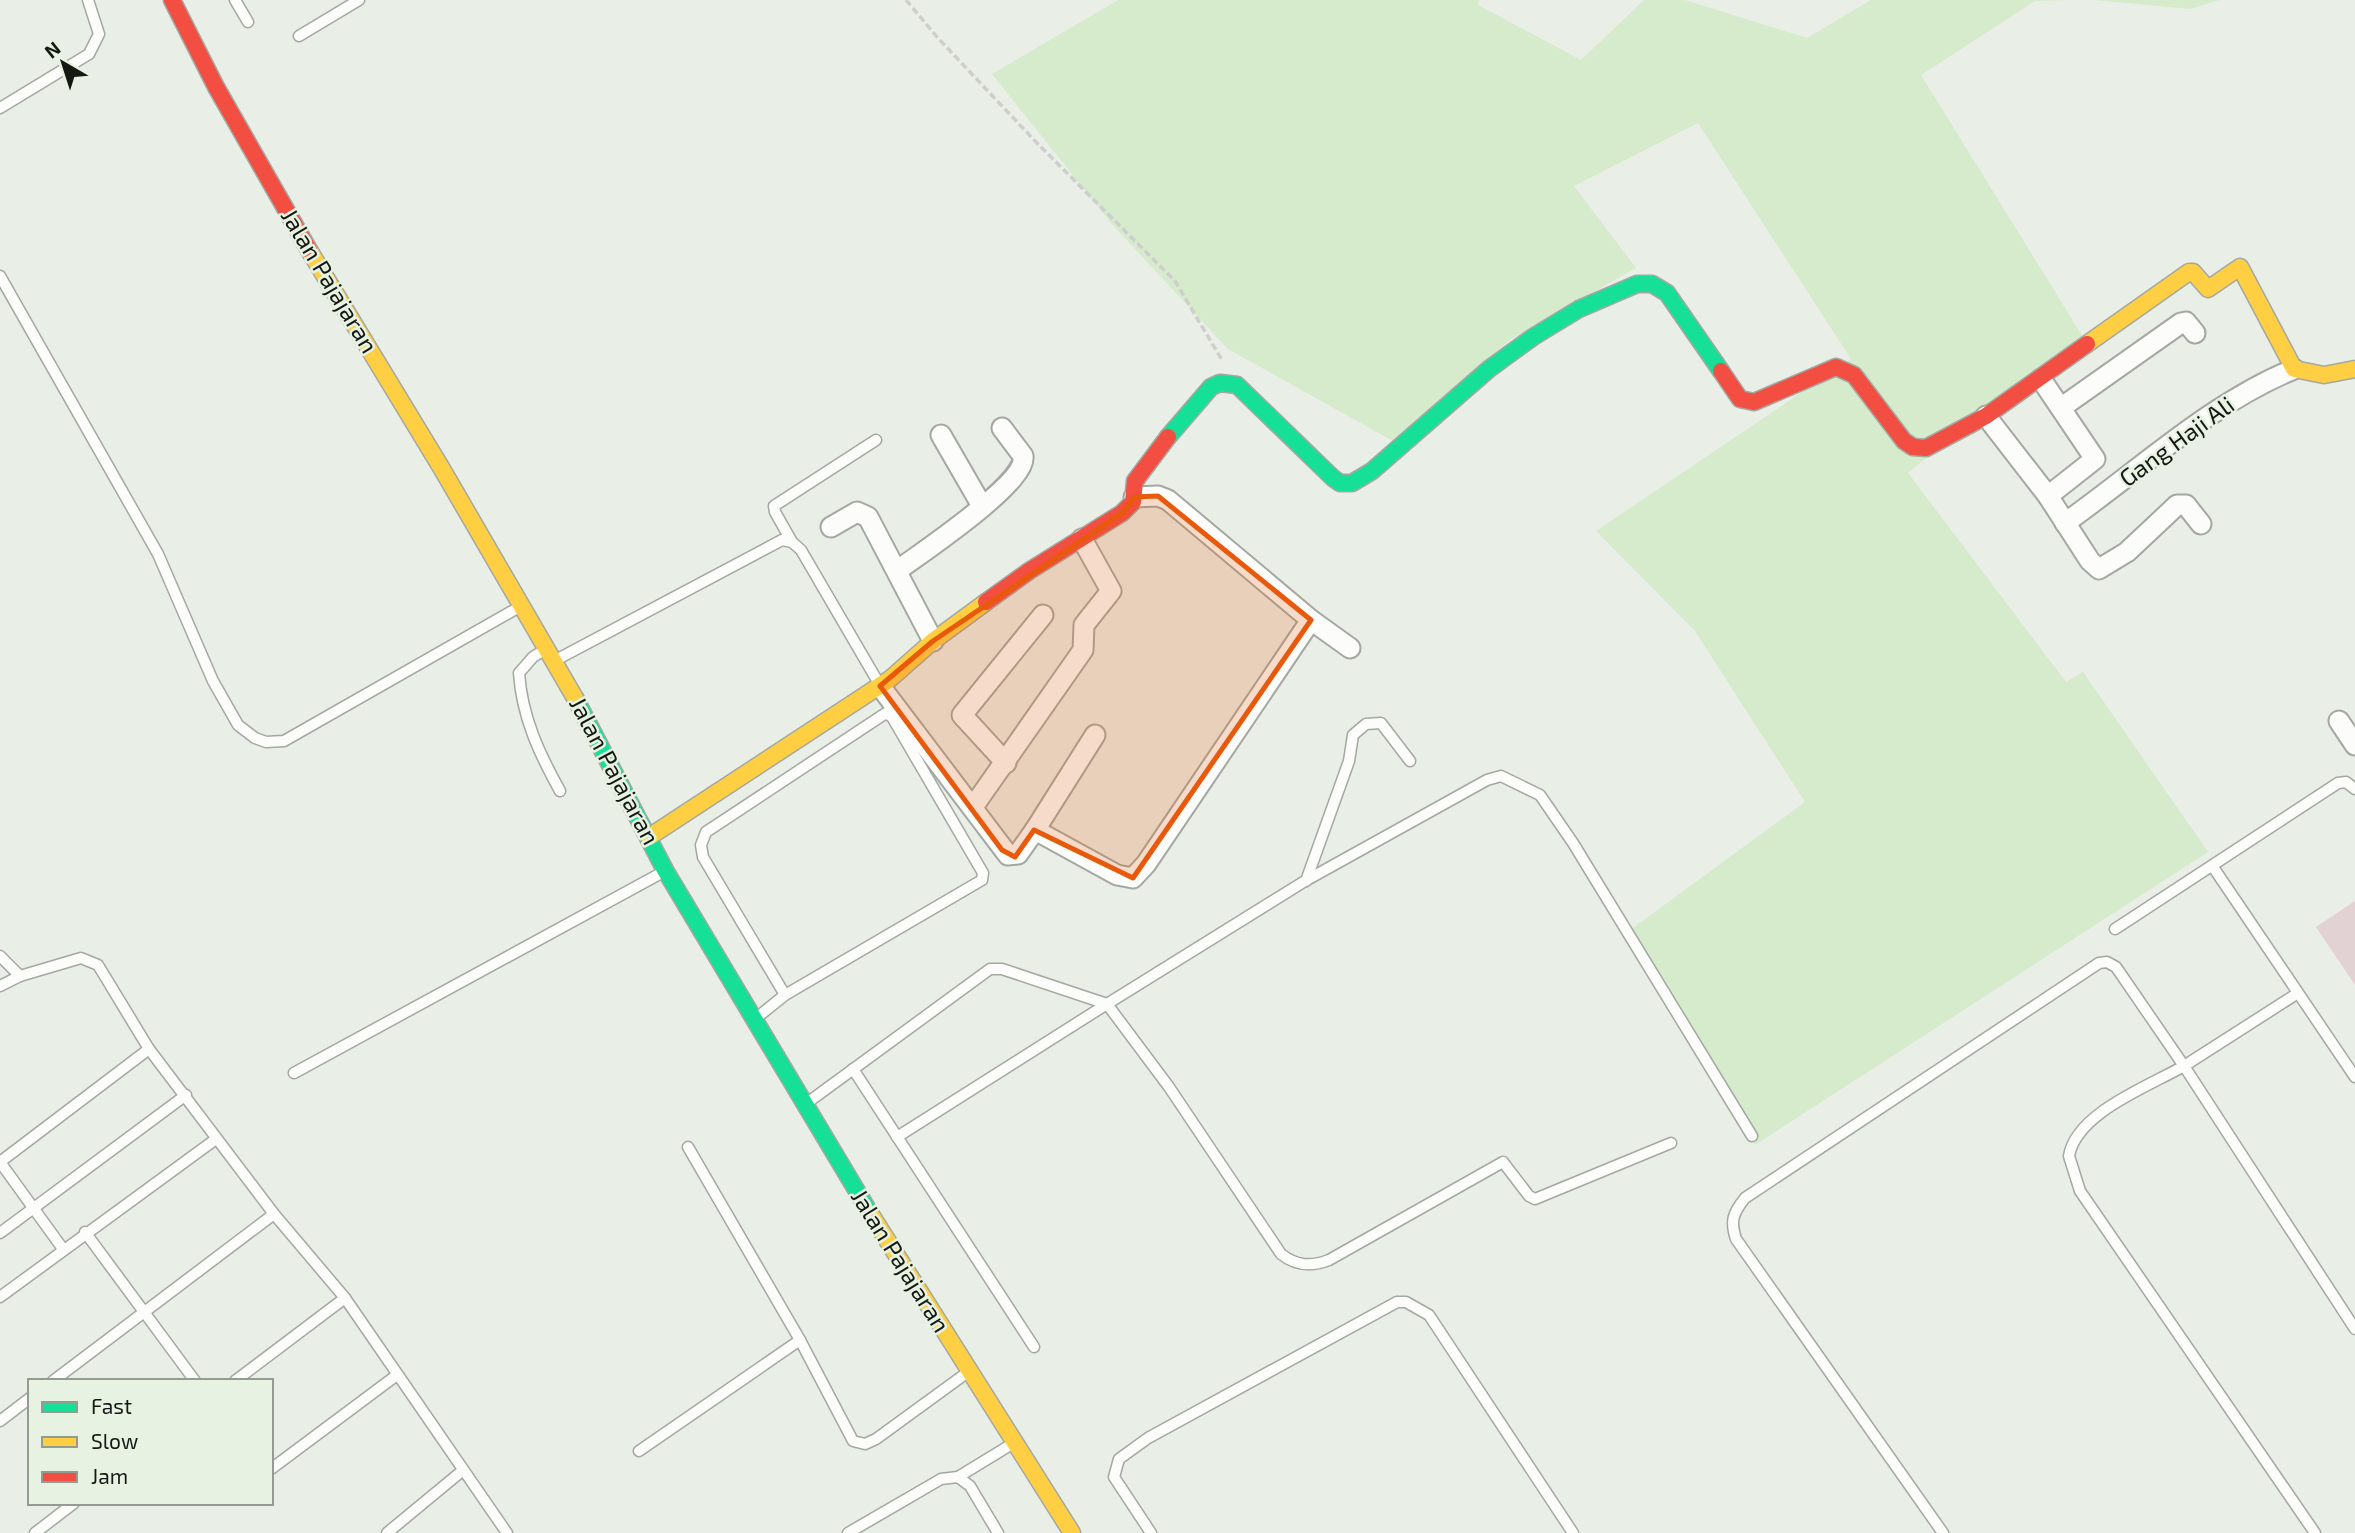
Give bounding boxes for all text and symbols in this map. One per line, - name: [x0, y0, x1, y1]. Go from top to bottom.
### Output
- north arrow: [28, 28, 98, 98]
- text: N: [39, 36, 65, 63]
- street label: Jalan Pajajaran: [276, 203, 385, 358]
- street label: Gang Haji Ali: [2113, 389, 2239, 492]
- street label: Jalan Pajajaran: [564, 691, 666, 849]
- street label: Jalan Pajajaran: [846, 1183, 957, 1337]
- legend: [28, 1379, 273, 1505]
- text: Fast: [91, 1393, 132, 1418]
- text: Slow: [91, 1428, 138, 1453]
- text: Jam: [91, 1463, 128, 1488]

